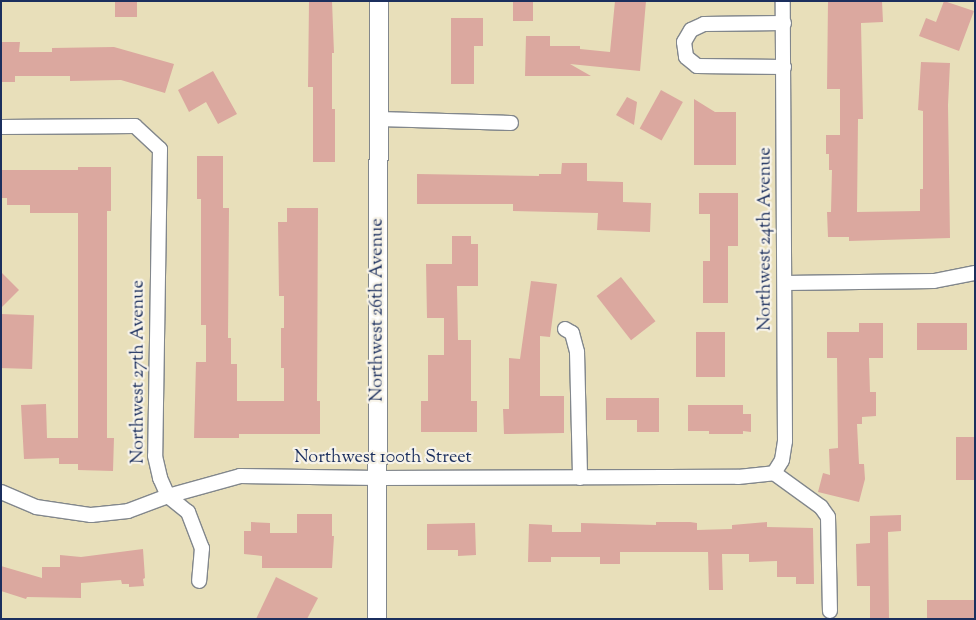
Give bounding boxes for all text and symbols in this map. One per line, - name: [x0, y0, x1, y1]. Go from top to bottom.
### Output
- street label: Northwest 24th Avenue: [755, 147, 777, 331]
- street label: Northwest 26th Avenue: [367, 218, 389, 402]
- street label: Northwest 27th Avenue: [128, 280, 150, 464]
- street label: Northwest 100th Street: [294, 447, 472, 469]

